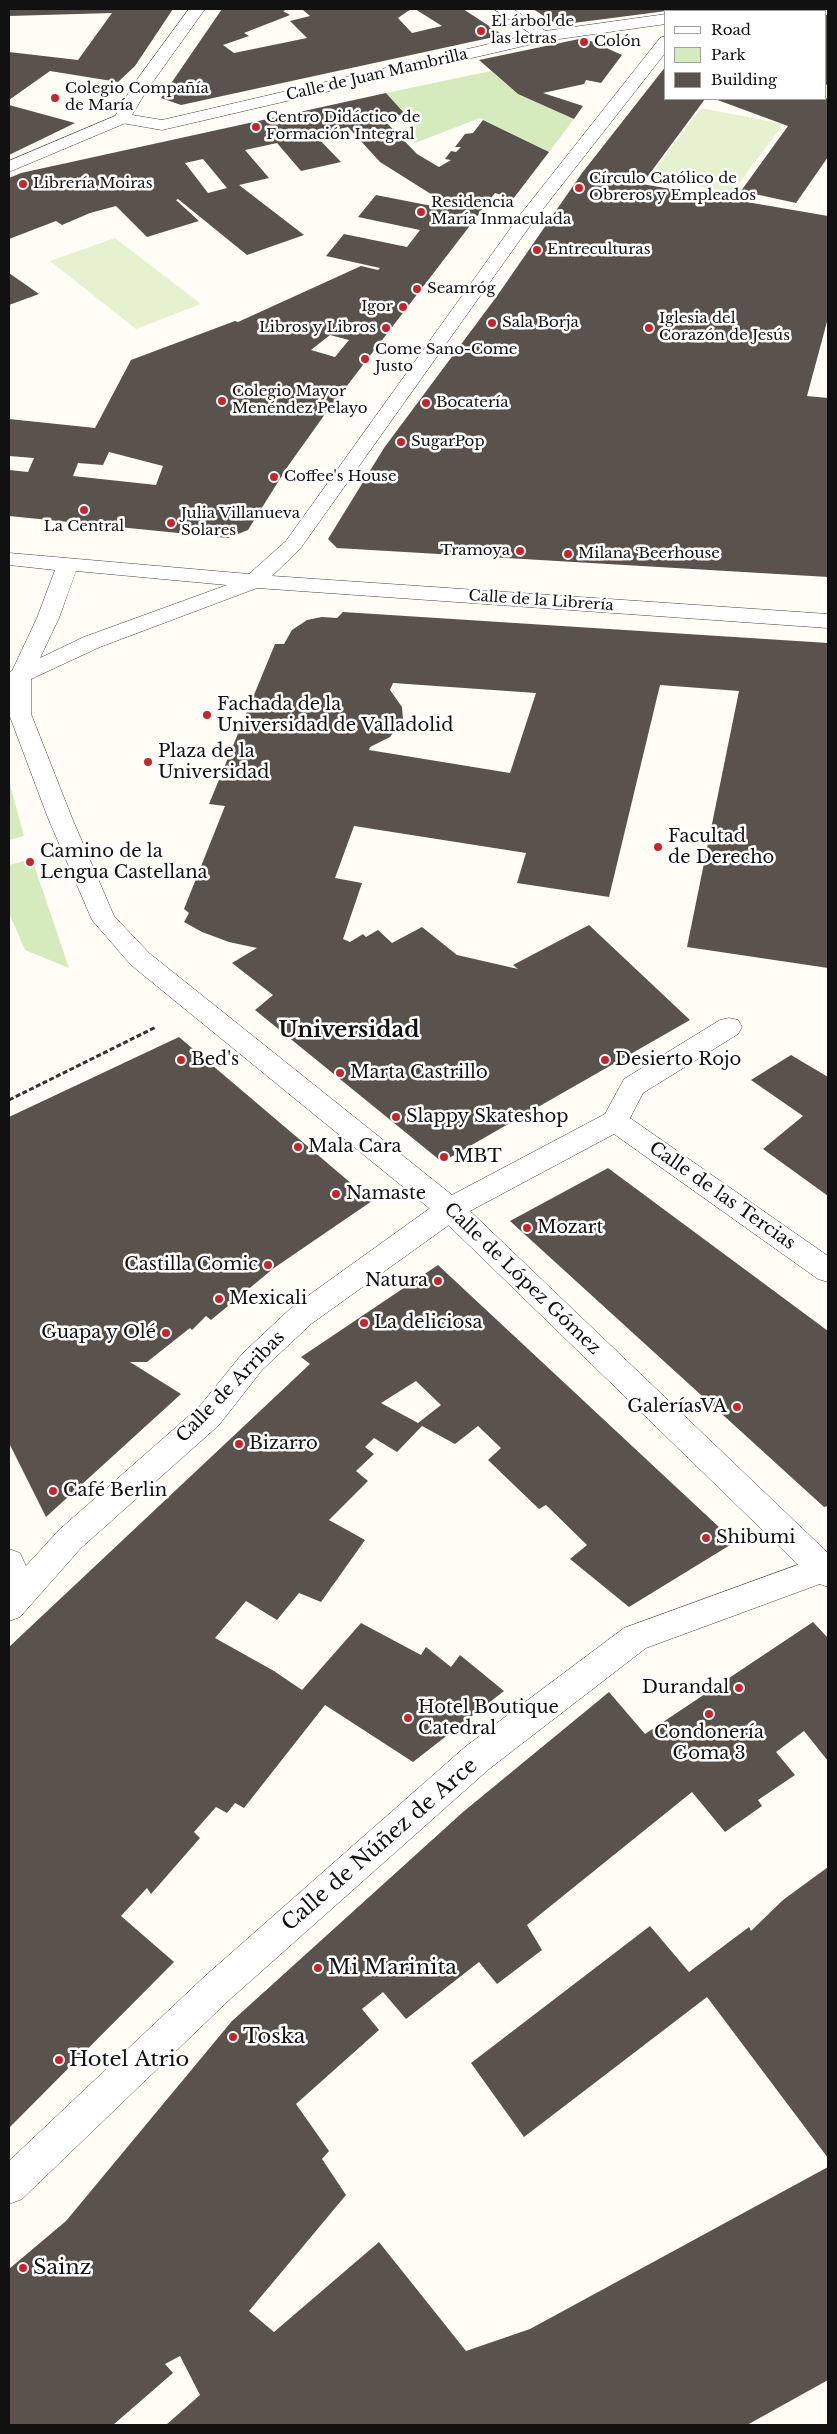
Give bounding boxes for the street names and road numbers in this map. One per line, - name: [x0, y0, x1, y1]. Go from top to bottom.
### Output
- street label: Calle de Juan Mambrilla: [285, 45, 469, 105]
- street label: Calle de la Librería: [468, 587, 614, 615]
- street label: Calle de las Tercias: [645, 1137, 799, 1255]
- street label: Calle de López Gómez: [439, 1199, 605, 1359]
- street label: Calle de Arribas: [172, 1327, 290, 1447]
- street label: Calle de Núñez de Arce: [277, 1753, 483, 1937]

